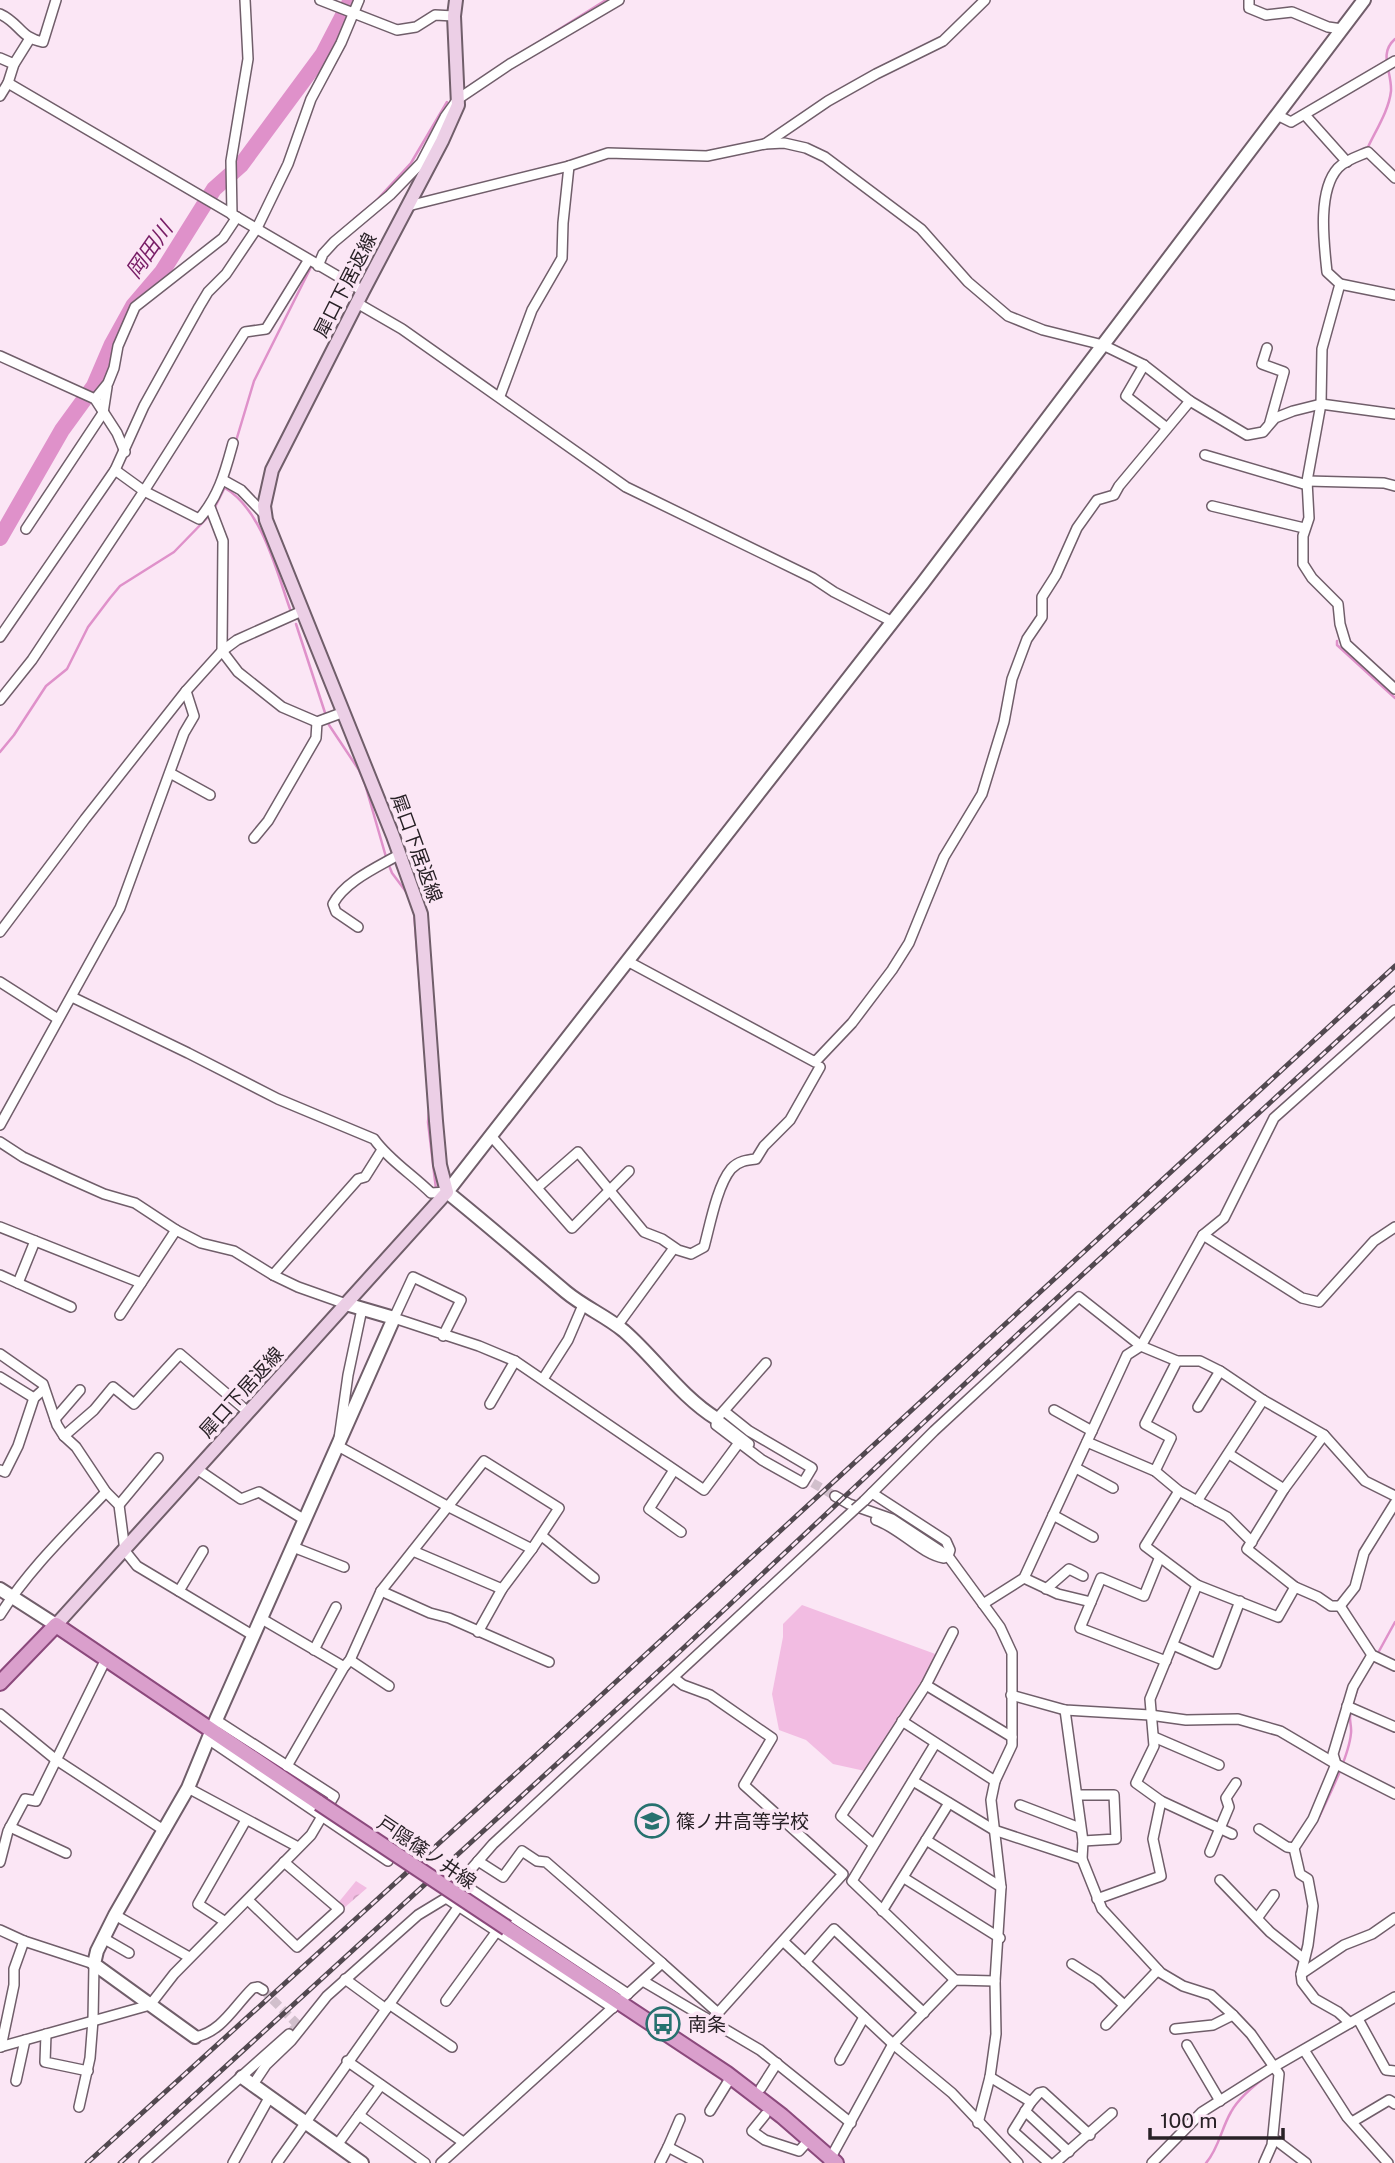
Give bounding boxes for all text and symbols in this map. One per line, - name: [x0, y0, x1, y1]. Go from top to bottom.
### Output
- water label: 岡田川: [121, 215, 178, 283]
- street label: 犀口下居返線: [309, 229, 381, 341]
- street label: 犀口下居返線: [387, 791, 447, 905]
- street label: 犀口下居返線: [195, 1342, 287, 1442]
- school or university icon: 篠ノ井高等学校: [633, 1802, 671, 1840]
- place label: 篠ノ井高等学校: [676, 1810, 809, 1832]
- street label: 戸隠篠ノ井線: [374, 1811, 480, 1893]
- bus stop icon: 南条: [644, 2005, 682, 2043]
- place label: 南条: [688, 2013, 726, 2035]
- scale bar: [1150, 2096, 1283, 2140]
- text: 100 m: [1160, 2108, 1217, 2133]

